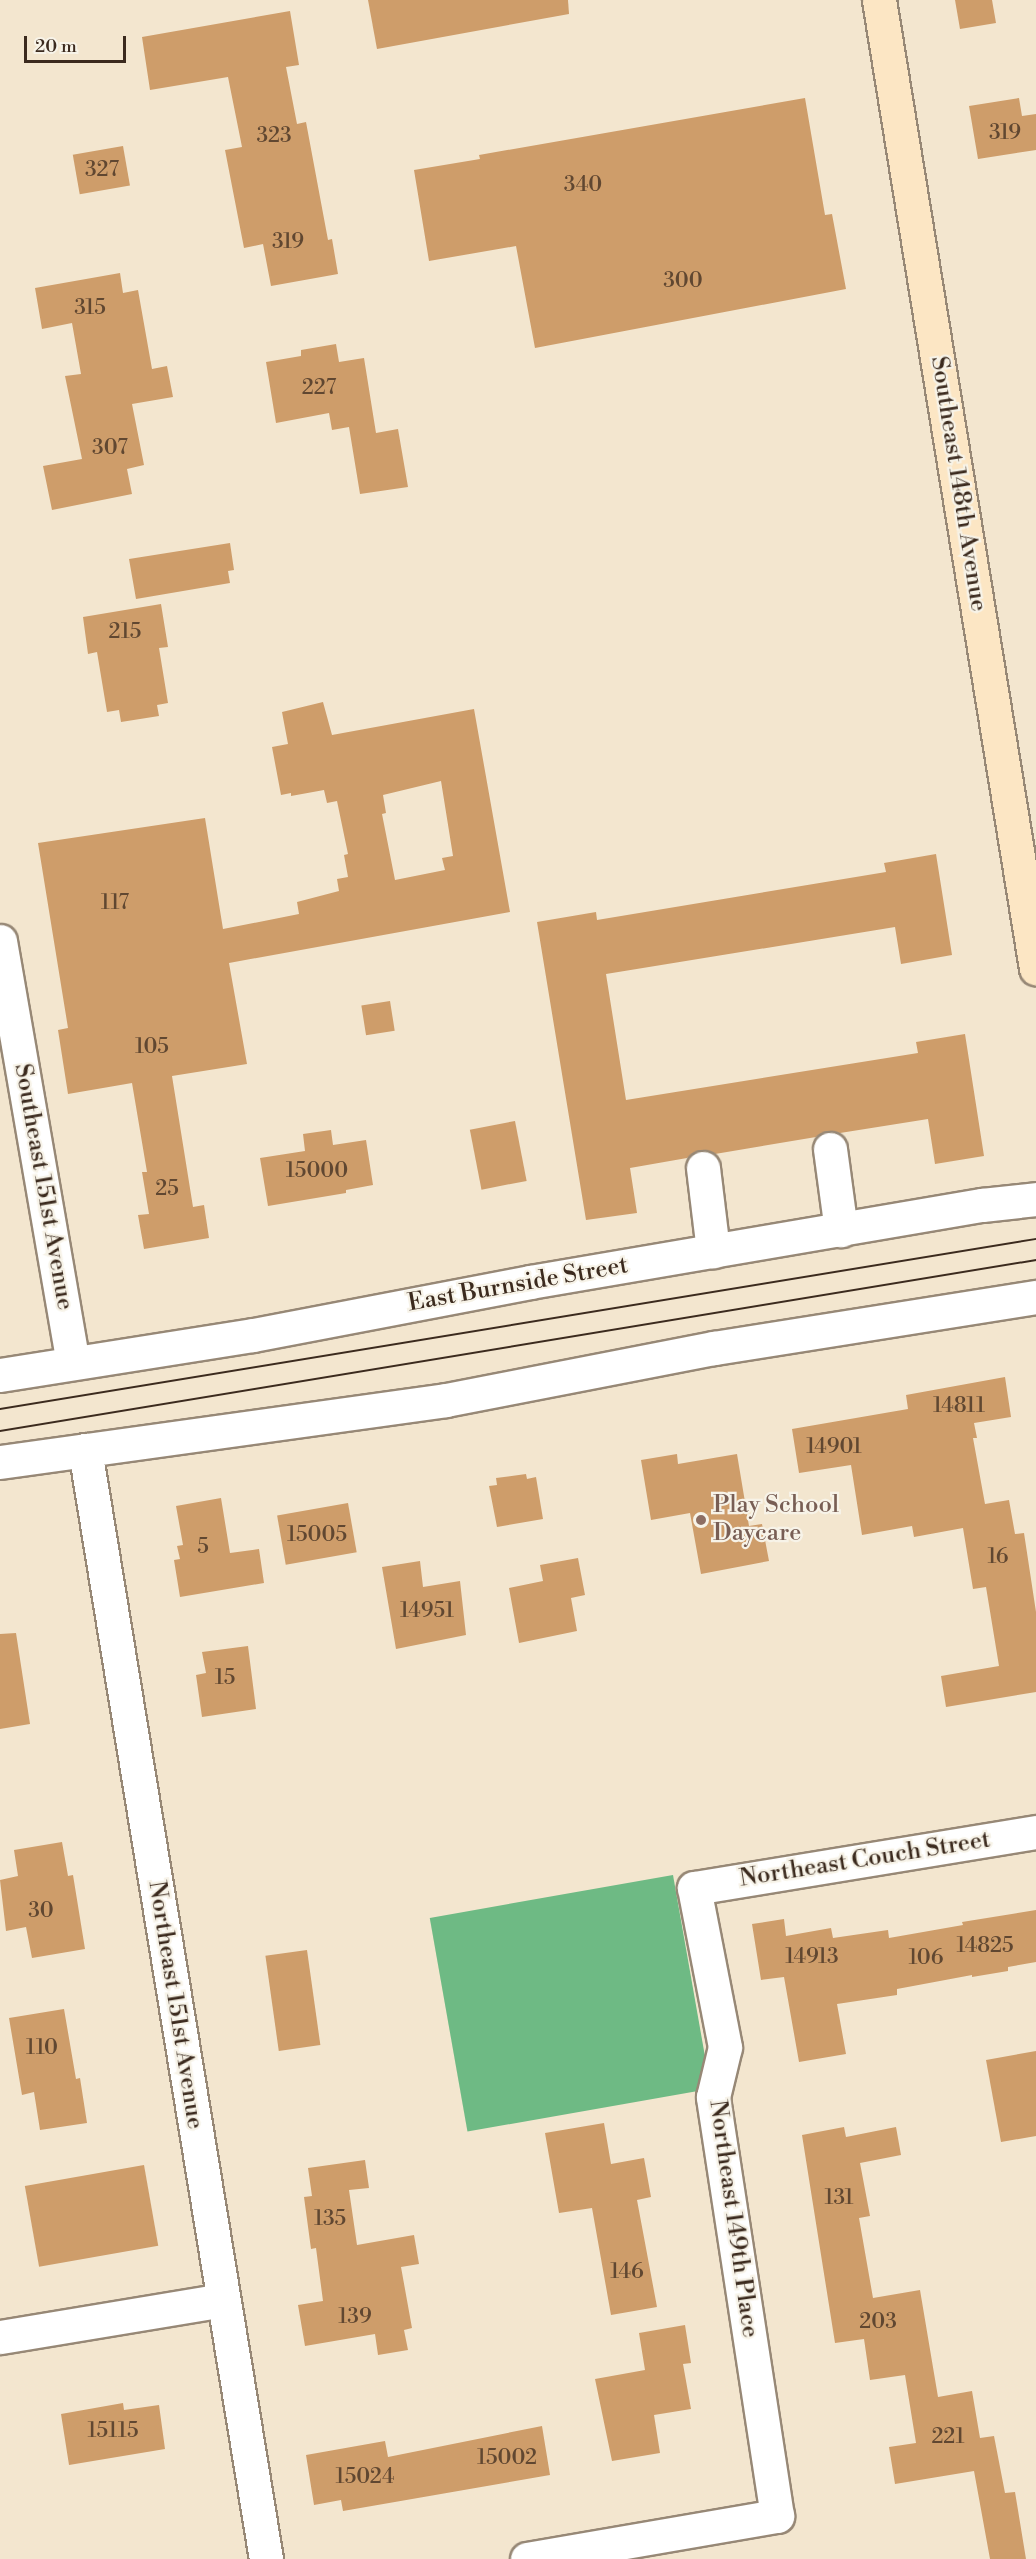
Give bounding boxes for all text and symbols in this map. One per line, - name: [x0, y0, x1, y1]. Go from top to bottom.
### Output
- scale bar: [27, 24, 129, 62]
- text: 20 m: [35, 35, 77, 58]
- house number: 319: [989, 120, 1021, 146]
- house number: 323: [256, 123, 292, 149]
- house number: 327: [85, 157, 119, 183]
- house number: 340: [564, 172, 602, 198]
- house number: 319: [272, 229, 304, 255]
- house number: 300: [663, 268, 703, 294]
- house number: 315: [74, 295, 106, 321]
- street label: Southeast 148th Avenue: [924, 354, 992, 614]
- house number: 227: [302, 375, 336, 401]
- house number: 307: [92, 435, 128, 461]
- house number: 215: [109, 619, 141, 645]
- house number: 117: [101, 890, 129, 916]
- house number: 105: [135, 1034, 169, 1060]
- street label: Southeast 151st Avenue: [7, 1062, 79, 1312]
- house number: 15000: [286, 1158, 348, 1184]
- house number: 25: [155, 1176, 179, 1202]
- street label: East Burnside Street: [406, 1251, 630, 1319]
- house number: 14811: [933, 1393, 985, 1419]
- house number: 14901: [806, 1434, 862, 1460]
- place label: Play School Daycare: [713, 1492, 839, 1548]
- marker: Play School Daycare: [694, 1513, 708, 1527]
- house number: 15005: [287, 1522, 347, 1548]
- house number: 5: [197, 1534, 209, 1560]
- house number: 16: [987, 1544, 1009, 1570]
- house number: 14951: [400, 1598, 454, 1624]
- house number: 15: [215, 1665, 235, 1691]
- street label: Northeast Couch Street: [738, 1826, 992, 1894]
- street label: Northeast 151st Avenue: [141, 1879, 209, 2131]
- house number: 30: [28, 1898, 54, 1924]
- house number: 14825: [956, 1933, 1014, 1959]
- house number: 14913: [785, 1944, 839, 1970]
- house number: 106: [908, 1945, 944, 1971]
- house number: 110: [26, 2035, 58, 2061]
- street label: Northeast 149th Place: [702, 2098, 764, 2340]
- house number: 131: [824, 2185, 854, 2211]
- house number: 135: [314, 2206, 346, 2232]
- house number: 146: [610, 2259, 644, 2285]
- house number: 139: [338, 2304, 372, 2330]
- house number: 203: [859, 2309, 897, 2335]
- house number: 15115: [88, 2418, 138, 2444]
- house number: 221: [931, 2424, 965, 2450]
- house number: 15002: [477, 2445, 537, 2471]
- house number: 15024: [336, 2464, 394, 2490]

